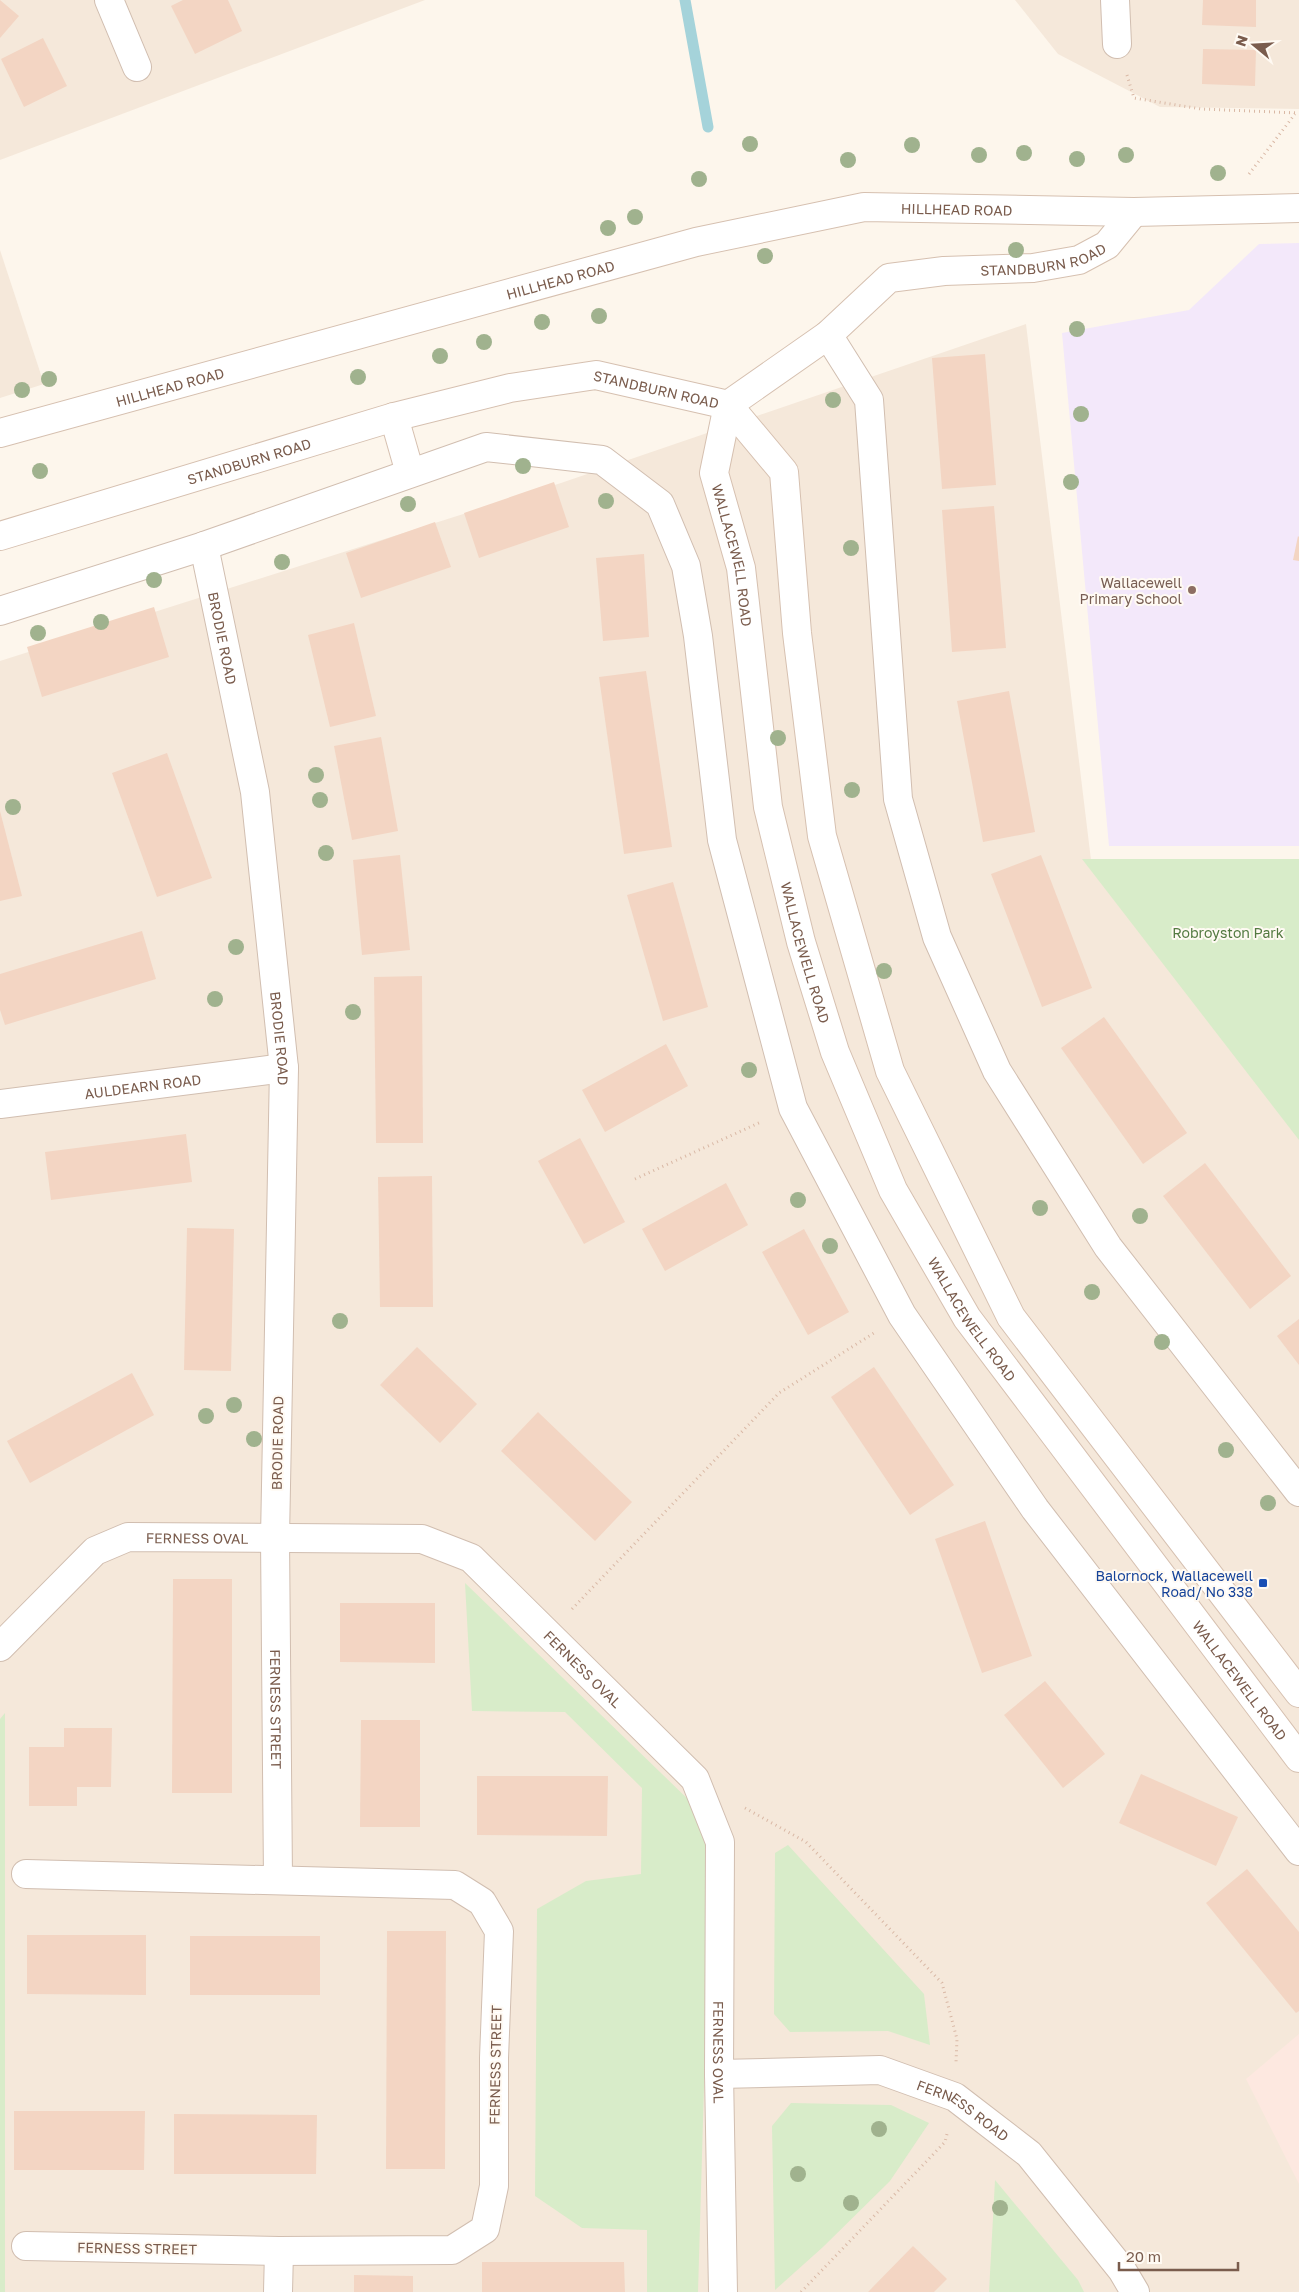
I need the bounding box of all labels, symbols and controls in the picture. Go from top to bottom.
north arrow [1229,20,1279,70]
text: N [1231,33,1251,49]
street label: HILLHEAD ROAD [901,199,1013,218]
street label: STANDBURN ROAD [980,239,1109,278]
street label: HILLHEAD ROAD [504,256,616,302]
street label: HILLHEAD ROAD [114,363,226,409]
street label: STANDBURN ROAD [592,366,721,411]
street label: STANDBURN ROAD [185,434,313,488]
street label: WALLACEWELL ROAD [709,482,756,627]
place label: Wallacewell Primary School [1080,574,1182,607]
marker: Wallacewell Primary School [1186,584,1198,596]
street label: BRODIE ROAD [205,590,241,686]
street label: WALLACEWELL ROAD [778,880,834,1025]
park label: Robroyston Park [1172,924,1284,941]
street label: BRODIE ROAD [268,991,293,1086]
street label: AULDEARN ROAD [84,1070,202,1102]
street label: WALLACEWELL ROAD [925,1254,1020,1384]
street label: BRODIE ROAD [268,1396,286,1490]
street label: FERNESS OVAL [146,1529,248,1546]
place label: Balornock, Wallacewell Road/ No 338 [1096,1567,1253,1600]
marker: Balornock, Wallacewell Road/ No 338 [1257,1577,1269,1589]
street label: WALLACEWELL ROAD [1190,1617,1291,1743]
street label: FERNESS OVAL [541,1627,626,1711]
street label: FERNESS STREET [267,1649,286,1770]
street label: FERNESS OVAL [710,2001,728,2104]
street label: FERNESS STREET [485,2005,505,2125]
street label: FERNESS ROAD [915,2076,1013,2144]
street label: FERNESS STREET [77,2238,197,2258]
scale bar [1119,2240,1238,2272]
text: 20 m [1126,2247,1161,2265]

